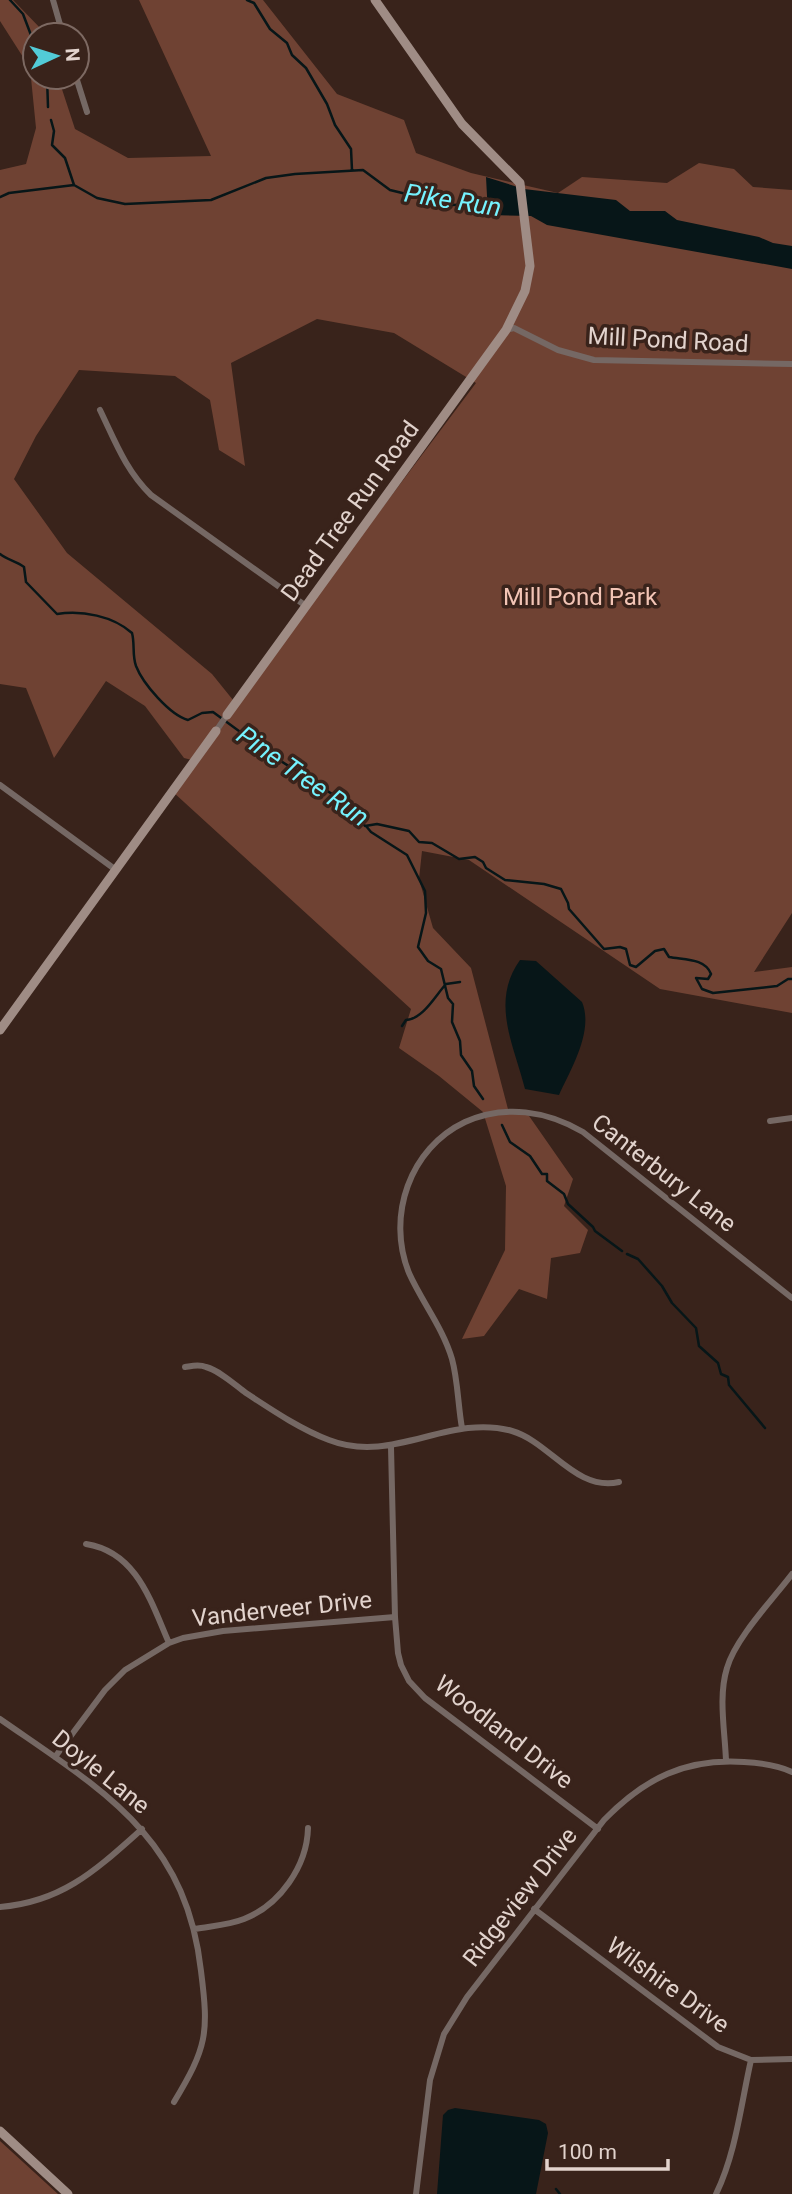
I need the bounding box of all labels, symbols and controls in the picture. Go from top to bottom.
north arrow [21,21,91,91]
text: N [61,47,84,62]
water label: Pike Run [402,178,504,222]
street label: Mill Pond Road [587,322,749,358]
street label: Dead Tree Run Road [275,416,425,606]
park label: Mill Pond Park [503,583,658,611]
water label: Pine Tree Run [231,720,375,832]
street label: Canterbury Lane [586,1108,742,1238]
street label: Vanderveer Drive [191,1586,373,1632]
street label: Woodland Drive [429,1669,579,1795]
street label: Doyle Lane [47,1724,155,1820]
street label: Ridgeview Drive [457,1822,583,1972]
street label: Wilshire Drive [601,1931,735,2039]
scale bar [547,2128,668,2172]
text: 100 m [558,2140,617,2164]

